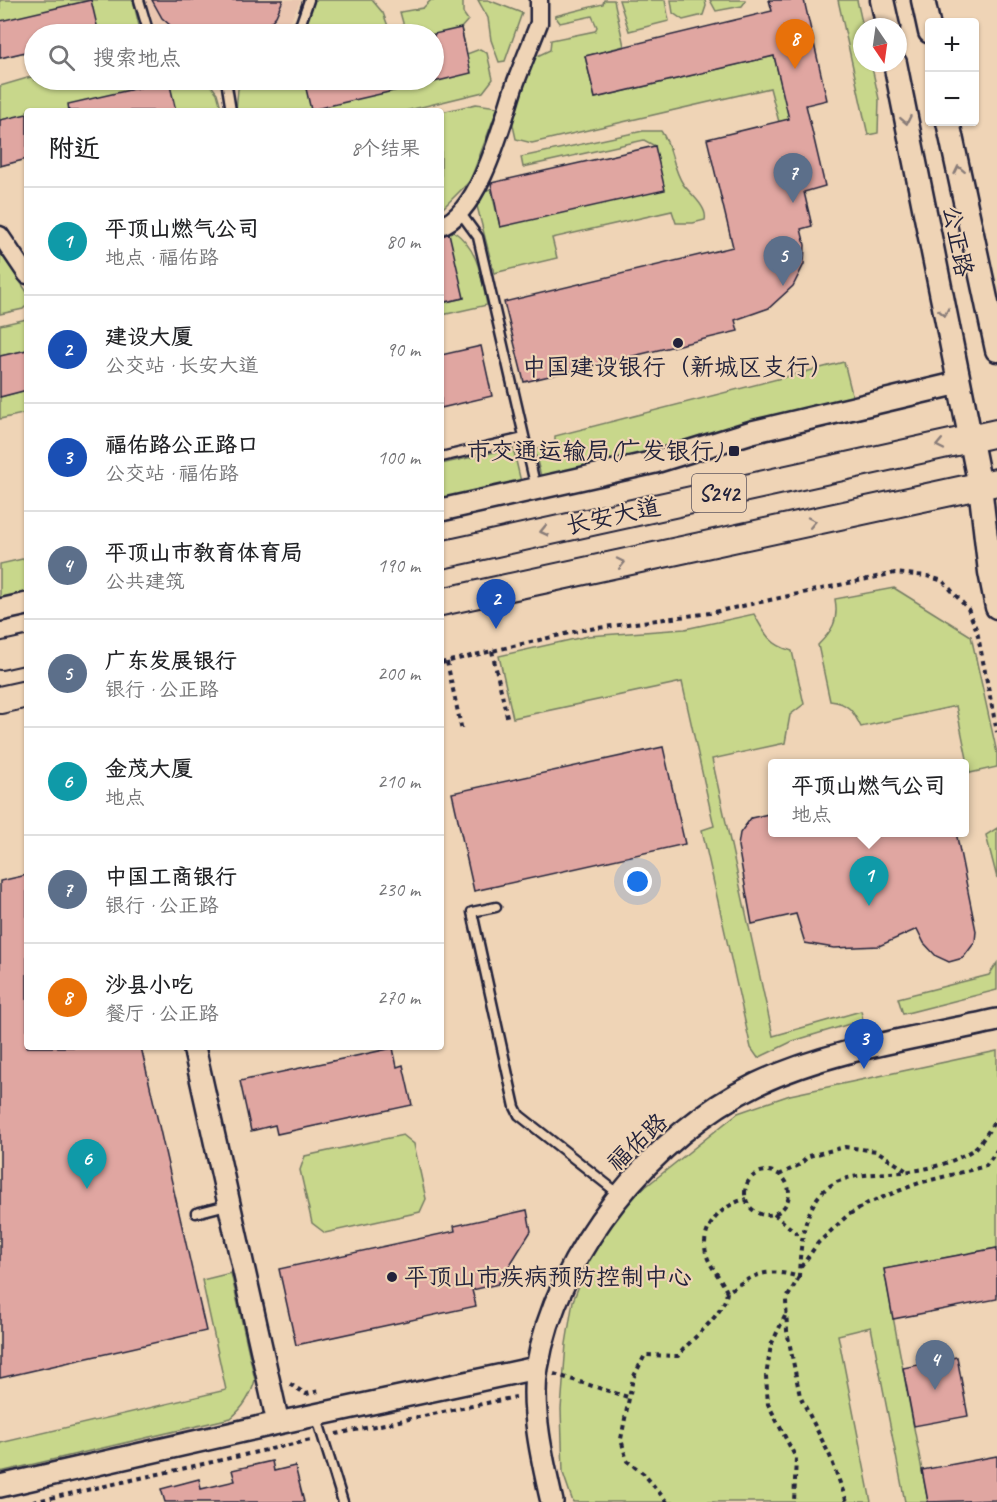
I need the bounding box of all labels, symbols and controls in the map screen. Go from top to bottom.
north arrow [853,18,907,72]
map controls [925,18,979,126]
button: + [925,18,979,72]
pin: 8 [776,20,814,69]
search box [24,24,444,90]
icon: search [45,41,78,74]
text: 搜索地点 [93,44,181,72]
button: − [925,72,979,126]
one-way arrow [899,115,912,125]
text: 附近 [48,132,100,165]
text: 8个结果 [351,136,420,161]
pin: 7 [774,154,812,203]
one-way arrow [953,165,966,175]
street label: 公正路 [936,203,980,279]
text: 平顶山燃气公司 [105,215,259,243]
text: 1 [63,229,72,254]
text: 80 m [386,229,420,254]
pin: 5 [764,236,802,286]
text: 地点 · 福佑路 [105,245,218,270]
one-way arrow [937,306,950,316]
text: 建设大厦 [105,323,193,351]
marker: 中国建设银行（新城区支行） [671,336,685,350]
text: 2 [63,337,72,362]
text: 90 m [386,337,420,362]
place label: 中国建设银行（新城区支行） [522,352,834,382]
text: 公交站 · 长安大道 [105,353,258,378]
text: 福佑路公正路口 [105,431,259,459]
place label: 市交通运输局(广发银行) [466,436,723,466]
one-way arrow [935,438,945,451]
marker: 市交通运输局(广发银行) [727,444,741,458]
text: 3 [63,445,72,470]
text: 100 m [377,445,420,470]
text: 公交站 · 福佑路 [105,461,238,486]
road number: S242 [692,474,746,512]
street label: 长安大道 [563,491,663,541]
one-way arrow [807,516,817,529]
one-way arrow [539,524,549,537]
text: 平顶山市教育体育局 [105,539,303,567]
text: 4 [63,553,72,578]
text: 190 m [377,553,420,578]
one-way arrow [616,557,626,570]
text: 公共建筑 [105,569,185,594]
pin: 2 [476,580,516,629]
text: 广东发展银行 [105,647,237,675]
text: 5 [63,661,72,686]
text: 200 m [377,661,420,686]
text: 银行 · 公正路 [105,677,218,702]
text: 金茂大厦 [105,755,193,783]
popup [768,759,969,837]
text: 6 [63,769,72,794]
text: 210 m [377,769,420,794]
text: 平顶山燃气公司 [791,772,946,800]
text: 地点 [105,785,145,810]
text: 地点 [791,802,831,827]
pin: 1 [850,856,888,906]
text: 中国工商银行 [105,863,237,891]
your location [623,867,652,896]
text: 7 [63,877,72,902]
text: 230 m [377,877,420,902]
text: 银行 · 公正路 [105,893,218,918]
text: 沙县小吃 [105,971,193,999]
text: 8 [63,985,72,1010]
text: 270 m [377,985,420,1010]
text: 餐厅 · 公正路 [105,1001,218,1026]
pin: 3 [844,1020,884,1069]
street label: 福佑路 [600,1106,674,1178]
pin: 6 [68,1140,106,1189]
place label: 平顶山市疾病预防控制中心 [404,1262,692,1292]
marker: 平顶山市疾病预防控制中心 [385,1270,399,1284]
pin: 4 [916,1340,954,1390]

